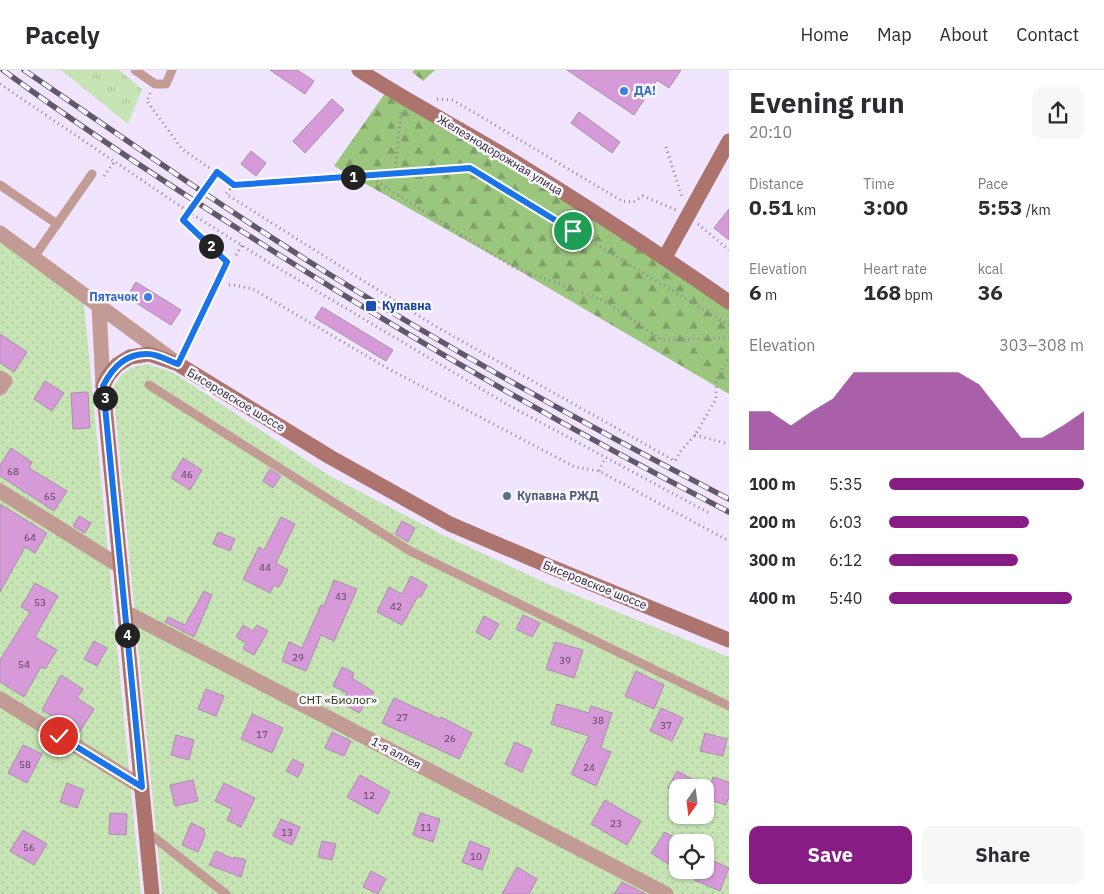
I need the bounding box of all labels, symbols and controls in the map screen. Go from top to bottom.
text: Pacely [25,19,100,51]
text: Home [801,23,849,46]
text: Map [877,23,912,46]
text: About [940,23,988,46]
text: Contact [1016,23,1079,46]
place label: ДА! [634,83,656,98]
text: Evening run [749,84,905,121]
marker: ДА! [618,85,630,97]
button: share [1032,87,1084,139]
street label: Железнодорожная улица [435,111,566,198]
text: 20:10 [749,122,792,142]
pin: 1 [340,164,366,190]
text: 1 [349,168,358,186]
text: Distance [749,175,804,193]
text: Time [863,175,895,193]
text: Pace [978,175,1008,193]
text: 0.51 [749,193,793,221]
text: 3:00 [863,193,908,221]
text: 5:53 [978,193,1022,221]
text: km [793,201,816,219]
text: /km [1022,201,1051,219]
pin [552,210,594,252]
icon: arrive [559,217,587,245]
pin: 2 [198,234,224,258]
text: 2 [207,237,216,255]
text: Elevation [749,260,807,278]
text: Heart rate [863,260,927,278]
text: kcal [978,260,1003,278]
text: 6 [749,278,762,306]
text: 168 [863,278,901,306]
text: 36 [978,278,1003,306]
text: m [762,286,777,304]
text: bpm [901,286,933,304]
place label: Пятачок [89,289,138,304]
marker: Пятачок [142,291,154,303]
place label: Купавна [382,298,432,313]
marker: Купавна [364,299,378,313]
text: Elevation [749,335,815,355]
text: 303–308 m [999,335,1084,355]
street label: Бисеровское шоссе [185,365,288,435]
pin: 3 [92,386,118,410]
text: 3 [101,389,110,407]
house number: 68 [7,465,19,478]
house number: 46 [181,468,193,481]
text: 100 m [749,474,796,494]
text: 5:35 [829,474,862,494]
place label: Купавна РЖД [517,488,599,503]
house number: 65 [44,490,56,503]
marker: Купавна РЖД [501,490,513,502]
text: 200 m [749,512,796,532]
text: 6:03 [829,512,862,532]
house number: 64 [24,531,36,544]
text: 300 m [749,550,796,570]
text: 6:12 [829,550,862,570]
street label: Бисеровское шоссе [541,557,650,612]
house number: 44 [259,561,271,574]
text: 400 m [749,588,796,608]
text: 5:40 [829,588,862,608]
house number: 43 [335,590,347,603]
house number: 53 [34,596,46,609]
house number: 42 [390,600,402,613]
pin: 4 [114,622,140,648]
text: 4 [123,626,132,644]
house number: 29 [292,651,304,664]
house number: 39 [559,654,571,667]
house number: 54 [18,658,30,671]
park label: СНТ «Биолог» [299,692,377,707]
house number: 27 [396,711,408,724]
house number: 38 [592,714,604,727]
pin [38,715,80,757]
house number: 37 [660,719,672,732]
icon: check [45,722,73,750]
house number: 17 [256,728,268,741]
house number: 26 [444,732,456,745]
street label: 1-я аллея [369,733,424,772]
house number: 58 [19,758,31,771]
house number: 24 [583,761,595,774]
north arrow [669,779,714,824]
map controls [669,779,714,879]
house number: 12 [363,789,375,802]
house number: 23 [610,817,622,830]
house number: 11 [420,821,432,834]
house number: 13 [281,826,293,839]
button: Save [749,826,912,884]
button: Share [922,826,1084,884]
button: locate [669,834,714,879]
house number: 56 [23,841,35,854]
house number: 10 [470,850,482,863]

